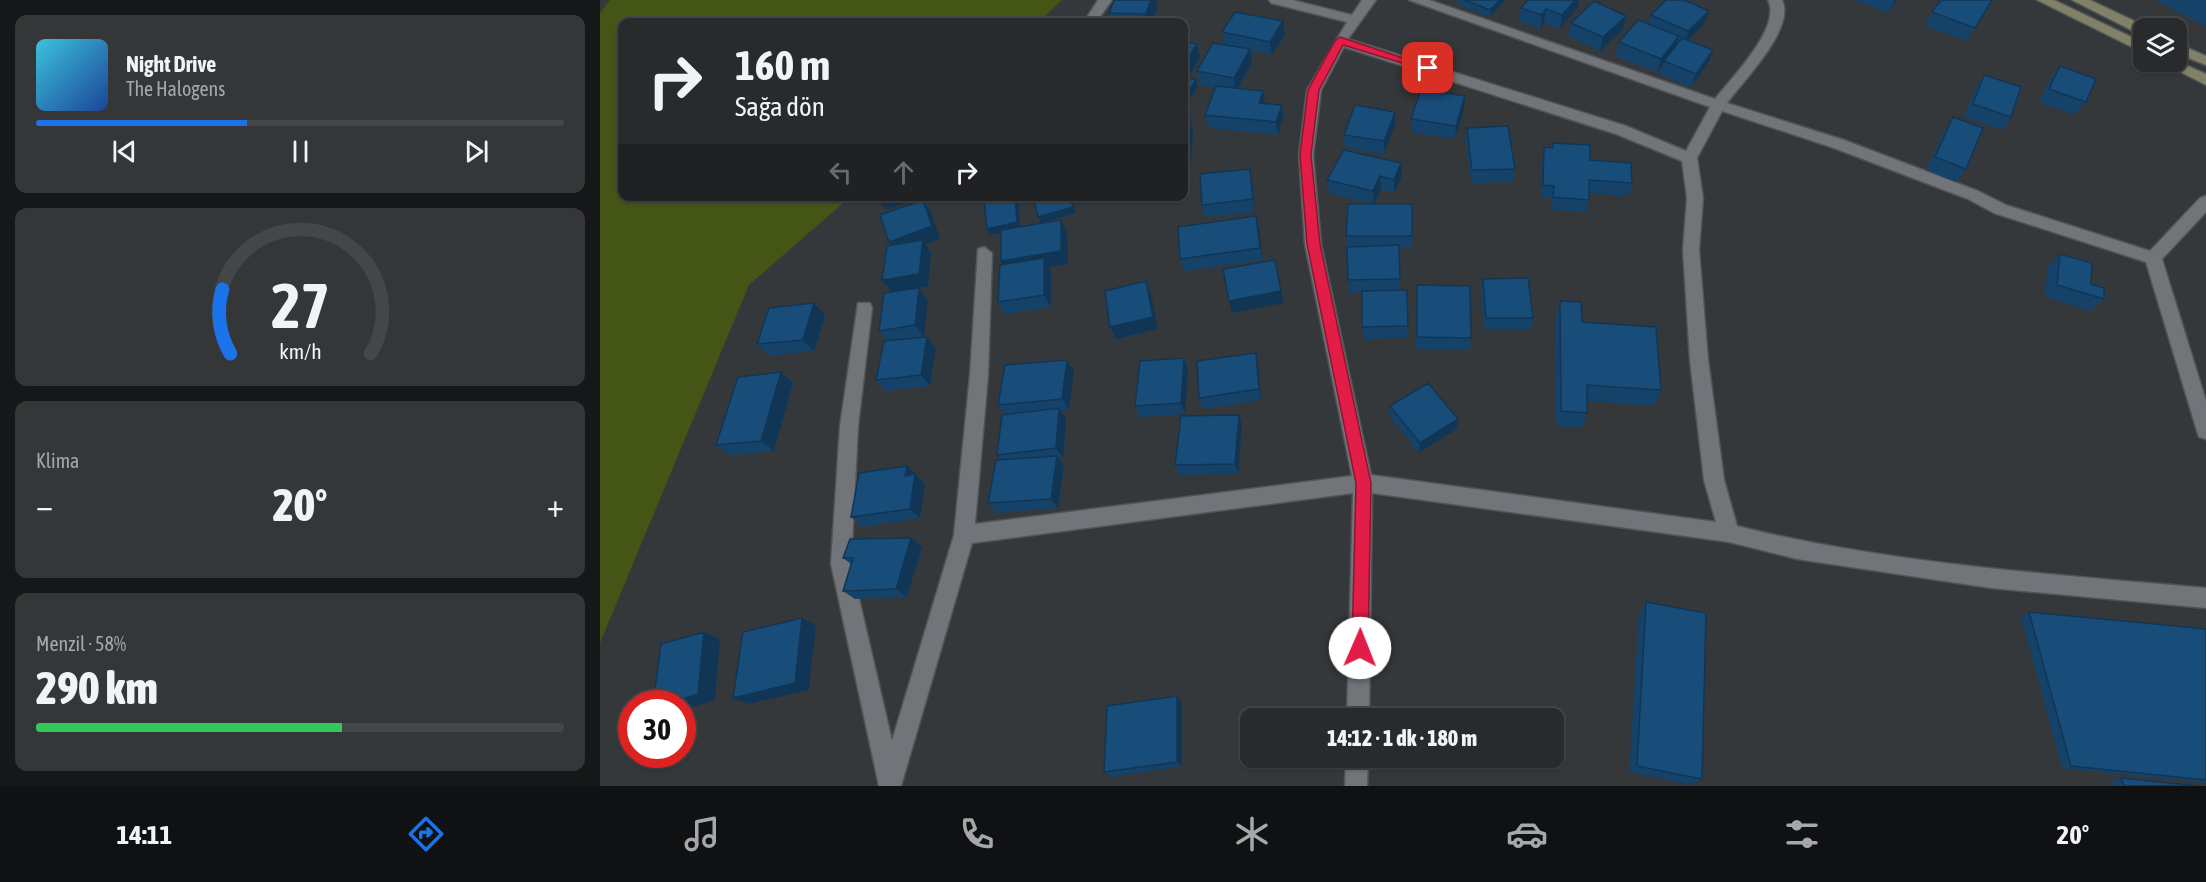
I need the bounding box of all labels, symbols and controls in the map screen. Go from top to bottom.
map controls [2133,18,2187,72]
button: layers [2133,18,2187,72]
text: 160 m [735,41,830,89]
icon: right [636,42,714,120]
pin [1402,42,1453,93]
text: Night Drive [126,51,216,77]
icon: arrive [1411,51,1444,84]
text: The Halogens [126,77,225,100]
text: Sağa dön [735,91,825,122]
icon: previous [108,135,141,168]
icon: pause [284,135,317,168]
icon: next [460,135,493,168]
icon: left [824,156,857,189]
icon: ahead [887,156,920,189]
icon: right [950,156,983,189]
text: 27 [271,270,329,341]
text: km/h [279,339,321,364]
text: Klima [36,449,79,472]
text: 20° [273,479,327,531]
text: − [36,486,53,524]
text: + [547,486,564,524]
position arrow [1328,616,1392,680]
text: Menzil · 58% [36,632,126,655]
text: 290 km [36,662,158,714]
speed limit sign: 30 [618,690,696,768]
text: 14:12 · 1 dk · 180 m [1327,725,1477,751]
icon: directions [405,813,447,855]
icon: music [681,813,723,855]
icon: phone [956,813,998,855]
icon: climate [1231,813,1273,855]
icon: car [1506,813,1548,855]
icon: filters [1781,813,1823,855]
text: 14:11 [117,819,172,850]
text: 20° [2056,819,2089,850]

